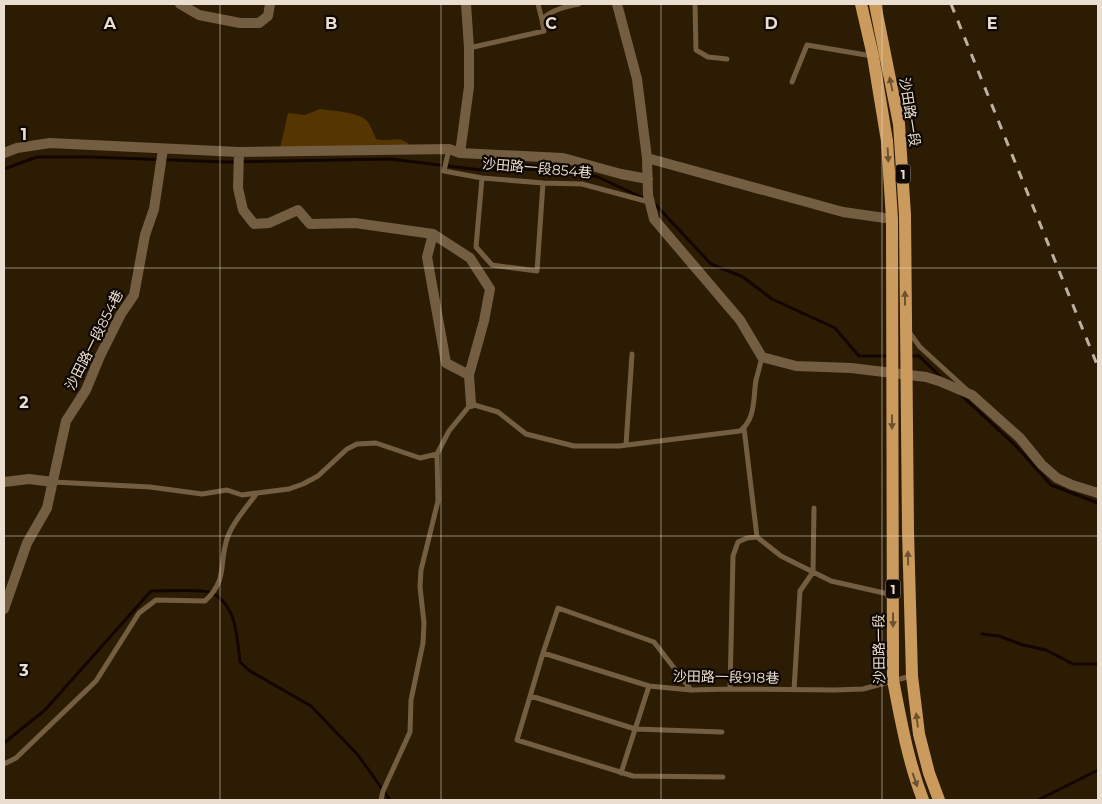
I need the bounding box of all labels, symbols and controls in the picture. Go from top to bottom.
text: A [103,14,117,33]
text: B [325,14,337,33]
text: C [545,14,557,33]
text: D [764,14,778,33]
text: E [987,14,997,33]
street label: 沙田路一段 [896,76,924,148]
one-way arrow [887,77,895,92]
text: 1 [21,125,27,144]
one-way arrow [884,147,892,163]
street label: 沙田路一段854巷 [481,154,593,182]
road number: 1 [896,164,910,183]
street label: 沙田路一段854巷 [61,287,127,393]
one-way arrow [901,290,909,306]
text: 2 [19,393,29,412]
one-way arrow [888,414,896,430]
one-way arrow [904,549,912,565]
road number: 1 [886,580,900,598]
one-way arrow [889,612,897,628]
street label: 沙田路一段 [869,614,889,684]
text: 3 [18,661,29,680]
street label: 沙田路一段918巷 [673,667,779,687]
one-way arrow [913,711,921,727]
one-way arrow [912,772,920,787]

